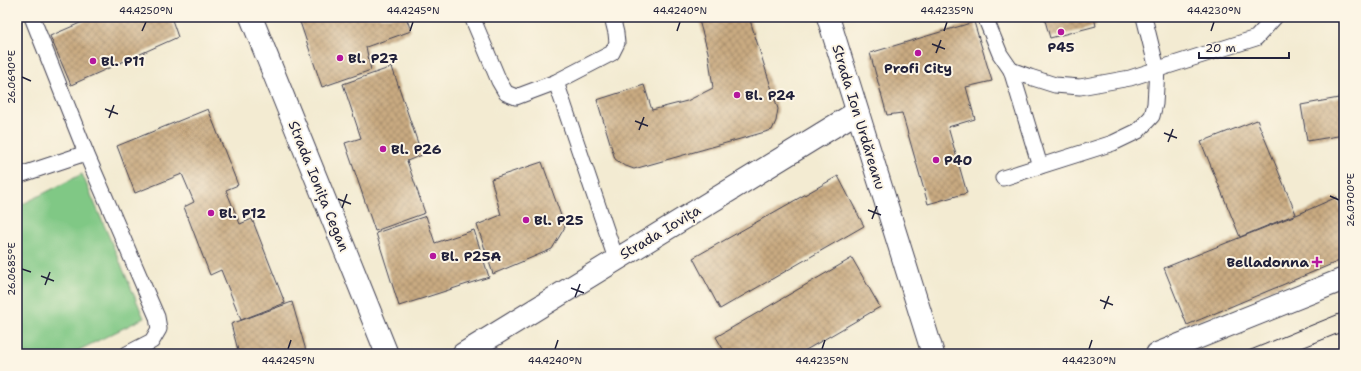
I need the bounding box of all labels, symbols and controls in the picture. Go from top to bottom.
text: 44.4250°N [119,4,173,17]
text: 44.4245°N [386,4,440,17]
text: 44.4240°N [653,4,707,17]
text: 44.4235°N [920,4,974,17]
text: 44.4230°N [1187,4,1241,17]
marker: P45 [1056,27,1066,37]
scale bar [1199,34,1289,60]
place label: P45 [1048,38,1075,56]
text: 20 m [1205,40,1236,56]
street label: Strada Ion Urdăreanu [828,42,890,192]
marker: Profi City [913,48,923,58]
place label: Bl. P27 [348,49,398,67]
text: 26.0690°E [5,50,18,104]
place label: Bl. P11 [101,52,145,70]
marker: Bl. P27 [335,53,345,63]
marker: Bl. P11 [88,56,98,66]
place label: Profi City [884,59,952,77]
place label: Bl. P24 [745,86,795,104]
marker: Bl. P24 [732,90,742,100]
street label: Strada Ionița Cegan [284,118,354,255]
place label: Bl. P26 [391,140,442,158]
marker: Bl. P26 [378,144,388,154]
place label: P40 [944,151,973,169]
marker: P40 [931,155,941,165]
text: 26.0700°E [1344,173,1357,227]
street label: Strada Iovița [616,201,705,264]
place label: Bl. P12 [219,204,266,222]
marker: Bl. P12 [206,208,216,218]
place label: Bl. P25 [534,211,584,229]
marker: Bl. P25 [521,215,531,225]
text: 26.0685°E [5,242,18,296]
place label: Bl. P25A [441,247,502,265]
marker: Bl. P25A [428,251,438,261]
place label: Belladonna [1227,253,1309,271]
marker: Belladonna [1312,257,1322,267]
text: 44.4245°N [261,354,315,367]
text: 44.4240°N [528,354,582,367]
text: 44.4235°N [795,354,849,367]
text: 44.4230°N [1062,354,1116,367]

